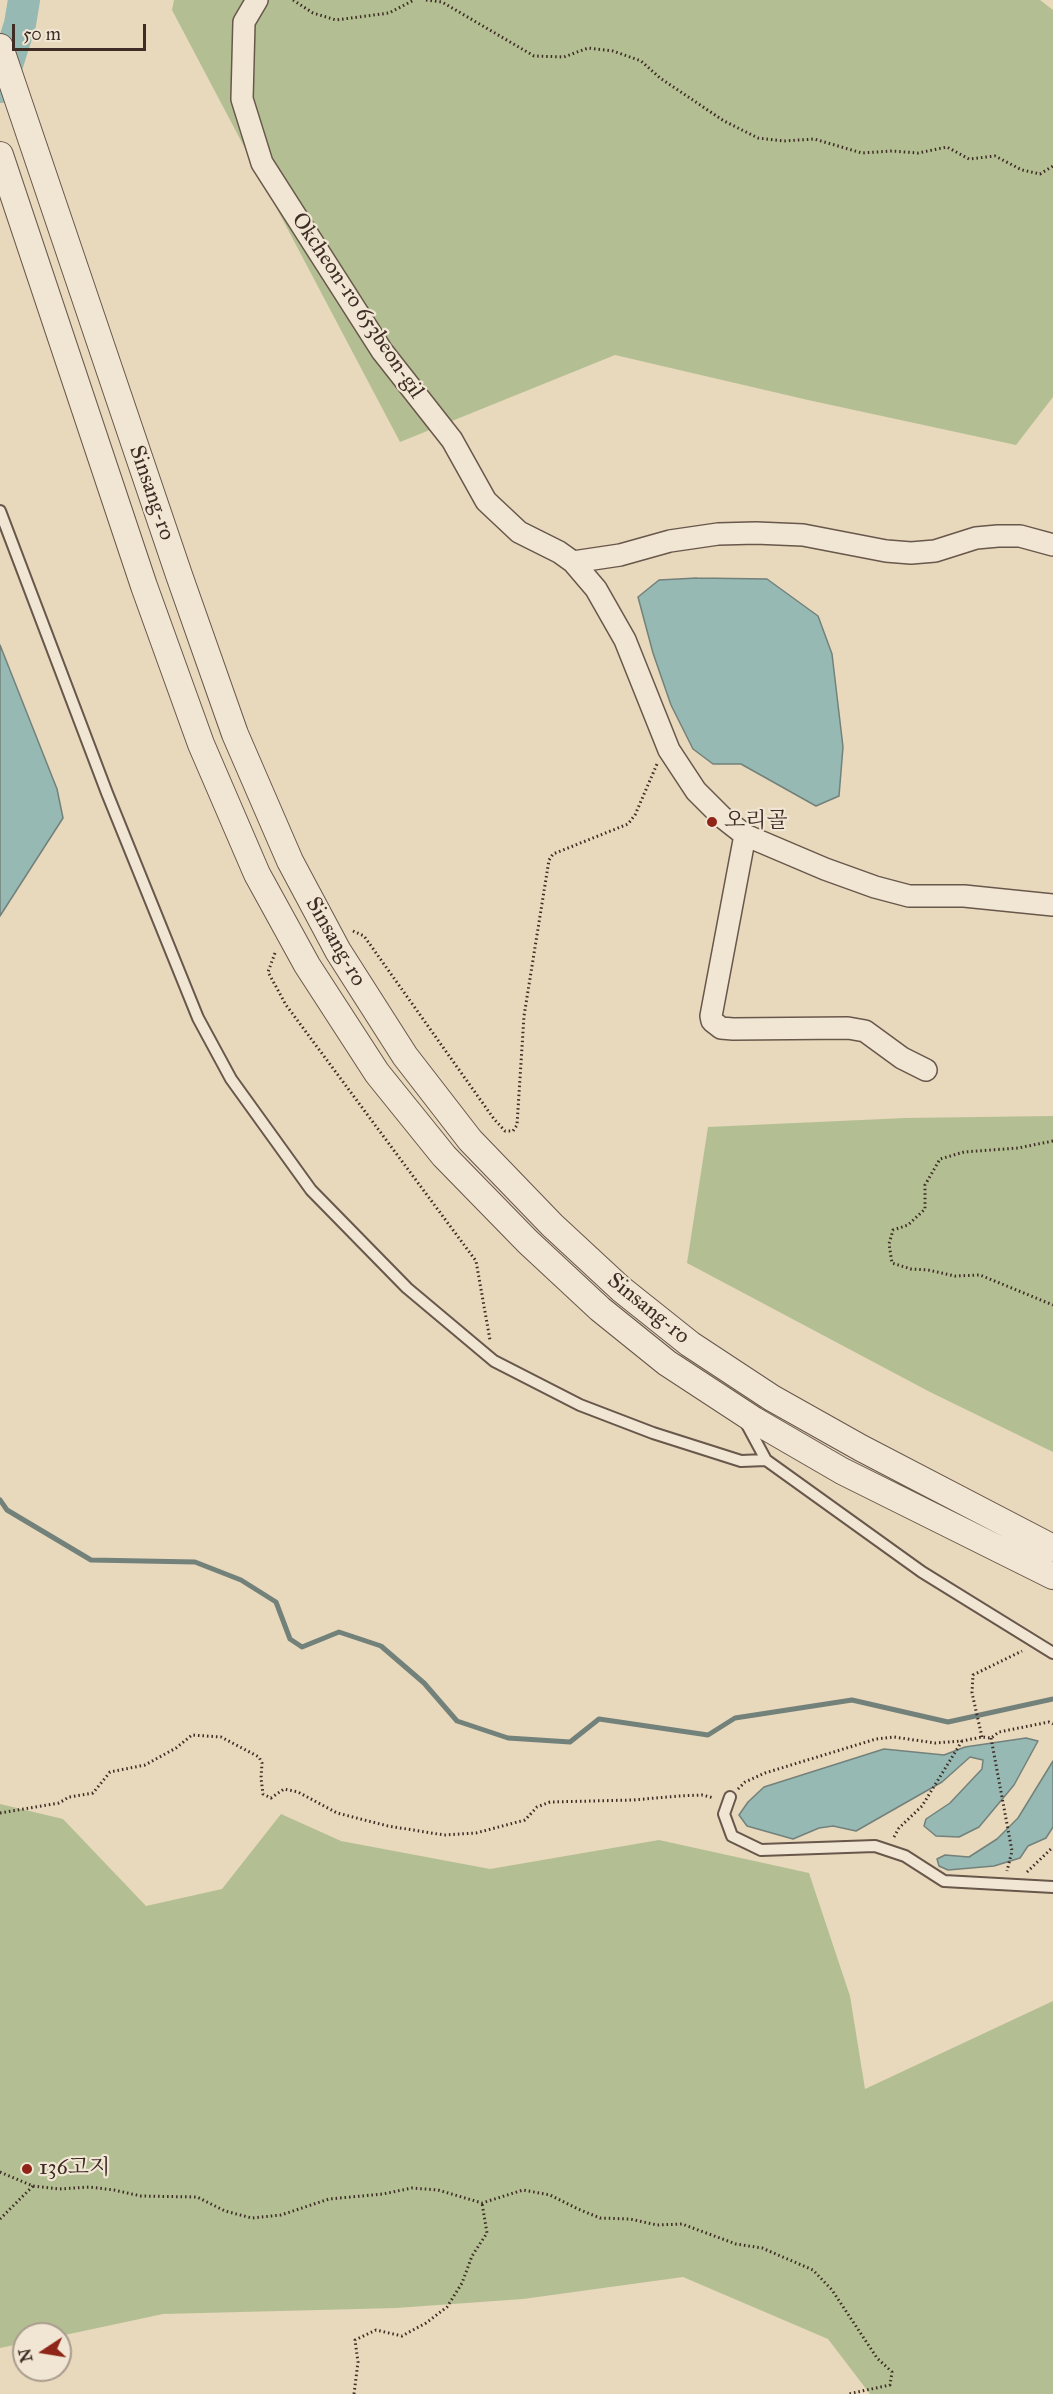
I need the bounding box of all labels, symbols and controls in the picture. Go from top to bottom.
scale bar [15,12,148,50]
text: 50 m [23,23,61,45]
street label: Okcheon-ro 653beon-gil [285,208,429,404]
street label: Sinsang-ro [122,442,180,544]
place label: 오리골 [724,809,788,835]
marker: 오리골 [705,815,719,829]
street label: Sinsang-ro [299,893,371,991]
street label: Sinsang-ro [601,1268,695,1350]
place label: 136고지 [39,2156,110,2182]
marker: 136고지 [20,2162,34,2176]
north arrow [12,2322,72,2382]
text: N [15,2347,37,2364]

